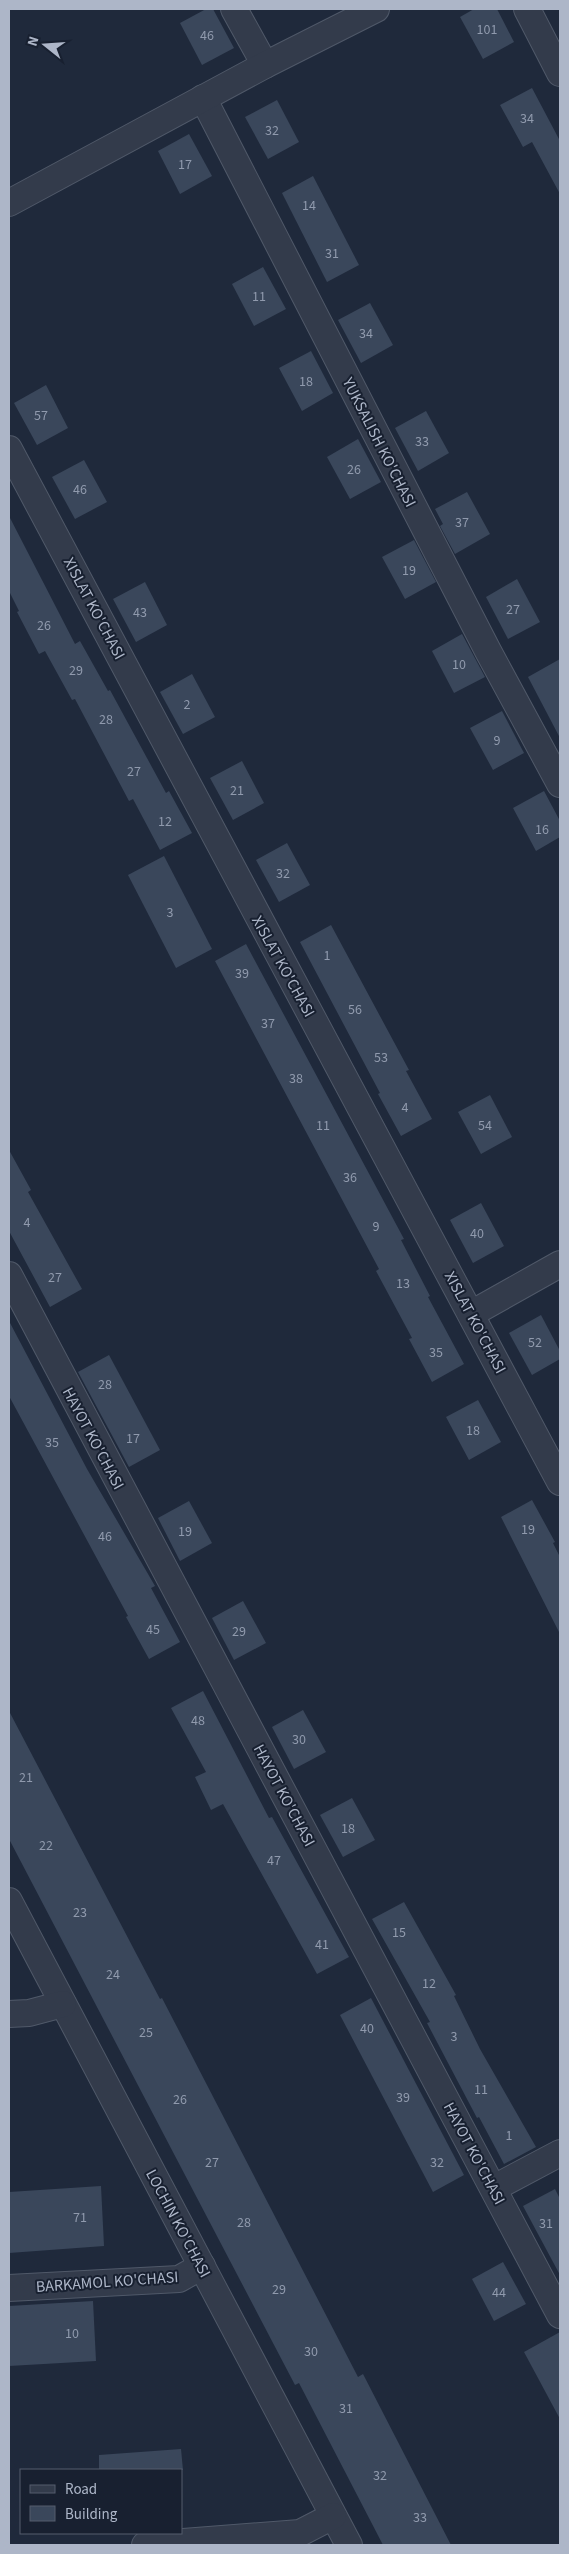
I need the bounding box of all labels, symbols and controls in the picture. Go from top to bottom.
north arrow [20,20,70,70]
house number: 101 [477,20,497,40]
house number: 46 [200,26,214,46]
text: N [23,34,44,49]
house number: 34 [520,109,534,129]
house number: 32 [265,121,279,141]
house number: 17 [178,155,192,175]
house number: 14 [302,196,316,216]
house number: 31 [325,244,339,264]
house number: 11 [252,287,266,307]
house number: 34 [359,324,373,344]
house number: 18 [299,372,313,392]
street label: YUKSALISH KO'CHASI [336,373,421,511]
house number: 57 [34,406,48,426]
house number: 33 [415,432,429,452]
house number: 26 [347,460,361,480]
house number: 46 [73,480,87,500]
house number: 37 [455,513,469,533]
street label: XISLAT KO'CHASI [58,553,130,663]
house number: 19 [402,561,416,581]
house number: 27 [506,600,520,620]
house number: 43 [133,603,147,623]
house number: 26 [37,616,51,636]
house number: 10 [452,655,466,675]
house number: 29 [69,661,83,681]
house number: 2 [184,695,191,715]
house number: 28 [99,710,113,730]
house number: 9 [494,731,501,751]
house number: 27 [127,762,141,782]
house number: 21 [230,781,244,801]
house number: 12 [158,812,172,832]
house number: 16 [535,820,549,840]
house number: 32 [276,864,290,884]
house number: 3 [167,903,174,923]
street label: XISLAT KO'CHASI [246,912,320,1021]
house number: 1 [324,946,331,966]
house number: 39 [235,964,249,984]
house number: 56 [348,1000,362,1020]
house number: 37 [261,1014,275,1034]
house number: 53 [374,1048,388,1068]
house number: 38 [289,1069,303,1089]
house number: 4 [402,1098,409,1118]
house number: 11 [316,1116,330,1136]
house number: 54 [478,1116,492,1136]
house number: 36 [343,1168,357,1188]
house number: 4 [24,1213,31,1233]
house number: 9 [373,1217,380,1237]
house number: 40 [470,1224,484,1244]
street label: XISLAT KO'CHASI [439,1267,511,1377]
house number: 27 [48,1268,62,1288]
house number: 13 [396,1274,410,1294]
house number: 52 [528,1333,542,1353]
house number: 35 [429,1343,443,1363]
house number: 28 [98,1375,112,1395]
street label: HAYOT KO'CHASI [57,1383,129,1493]
house number: 18 [466,1421,480,1441]
house number: 17 [126,1429,140,1449]
house number: 35 [45,1433,59,1453]
house number: 19 [521,1520,535,1540]
house number: 19 [178,1522,192,1542]
house number: 46 [98,1527,112,1547]
house number: 45 [146,1620,160,1640]
house number: 29 [232,1622,246,1642]
house number: 48 [191,1711,205,1731]
house number: 30 [292,1730,306,1750]
street label: HAYOT KO'CHASI [248,1740,320,1850]
house number: 21 [19,1768,33,1788]
house number: 18 [341,1819,355,1839]
house number: 22 [39,1836,53,1856]
house number: 47 [267,1851,281,1871]
house number: 23 [73,1903,87,1923]
house number: 15 [392,1923,406,1943]
house number: 41 [315,1935,329,1955]
house number: 24 [106,1965,120,1985]
house number: 12 [422,1974,436,1994]
house number: 40 [360,2019,374,2039]
house number: 25 [139,2023,153,2043]
house number: 3 [451,2027,458,2047]
house number: 11 [474,2080,488,2100]
house number: 39 [396,2088,410,2108]
house number: 26 [173,2090,187,2110]
street label: HAYOT KO'CHASI [438,2098,510,2208]
house number: 1 [506,2126,513,2146]
house number: 27 [205,2153,219,2173]
house number: 32 [430,2153,444,2173]
street label: LOCHIN KO'CHASI [140,2165,216,2282]
house number: 71 [73,2208,87,2228]
house number: 28 [237,2213,251,2233]
house number: 31 [539,2214,553,2234]
street label: BARKAMOL KO'CHASI [35,2266,179,2298]
house number: 29 [272,2280,286,2300]
house number: 44 [492,2283,506,2303]
house number: 10 [65,2324,79,2344]
house number: 30 [304,2342,318,2362]
house number: 31 [339,2399,353,2419]
house number: 32 [373,2466,387,2486]
legend [20,2469,182,2534]
text: Road [65,2479,97,2500]
text: Building [65,2504,118,2525]
house number: 33 [413,2508,427,2528]

